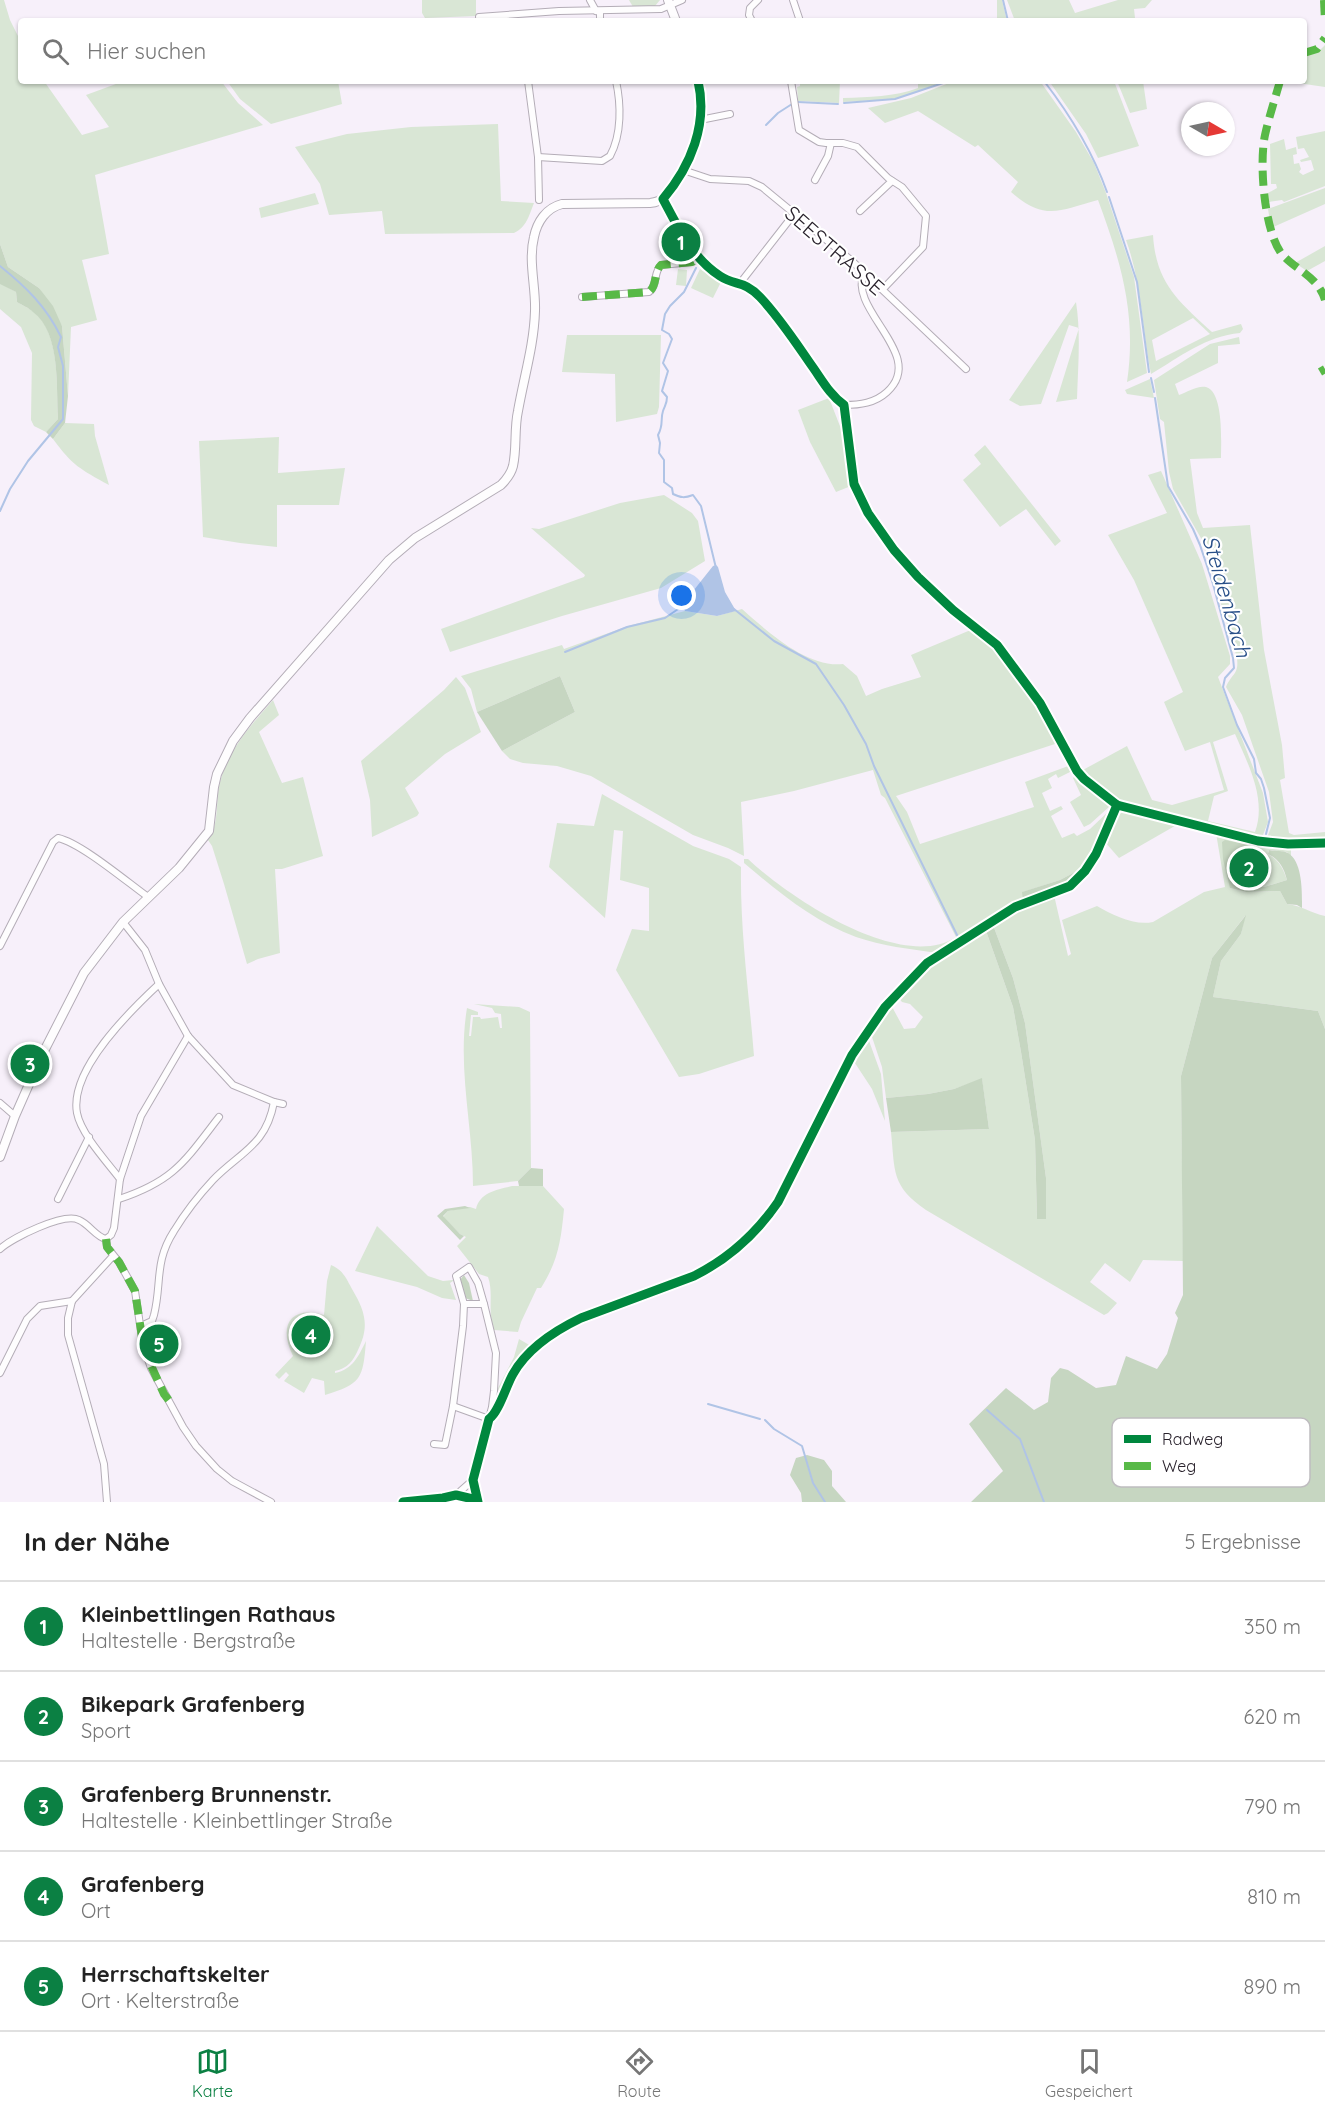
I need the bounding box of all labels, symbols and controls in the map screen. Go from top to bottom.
search box [18,18,1307,84]
icon: search [39,35,72,68]
text: Hier suchen [87,37,206,65]
north arrow [1181,102,1235,156]
street label: SEESTRASSE [780,200,890,300]
pin: 1 [662,220,700,264]
water label: Steidenbach [1196,532,1258,661]
your location [667,581,696,610]
pin: 2 [1230,846,1268,890]
pin: 3 [10,1042,50,1086]
pin: 4 [292,1312,330,1358]
pin: 5 [140,1322,178,1366]
legend [1112,1418,1310,1487]
text: Radweg [1162,1429,1223,1449]
text: Weg [1162,1456,1196,1476]
text: In der Nähe [24,1525,170,1558]
text: 5 Ergebnisse [1184,1529,1301,1554]
text: Kleinbettlingen Rathaus [81,1600,335,1628]
text: 1 [40,1614,47,1639]
text: 350 m [1244,1614,1301,1639]
text: Haltestelle · Bergstraße [81,1628,296,1653]
text: Bikepark Grafenberg [81,1690,305,1718]
text: 2 [38,1704,49,1729]
text: 620 m [1244,1704,1301,1729]
text: Sport [81,1718,131,1743]
text: Grafenberg Brunnenstr. [81,1780,332,1808]
text: 3 [38,1794,49,1819]
text: 790 m [1244,1794,1301,1819]
text: Haltestelle · Kleinbettlinger Straße [81,1808,393,1833]
text: Grafenberg [81,1870,205,1898]
text: 4 [38,1884,49,1909]
text: 810 m [1247,1884,1301,1909]
text: Ort [81,1898,111,1923]
text: Herrschaftskelter [81,1960,270,1988]
text: 5 [38,1974,49,1999]
text: 890 m [1243,1974,1301,1999]
text: Ort · Kelterstraße [81,1988,239,2013]
tab: Karte [192,2045,233,2101]
tab: Route [617,2045,661,2101]
tab: Gespeichert [1045,2045,1133,2101]

